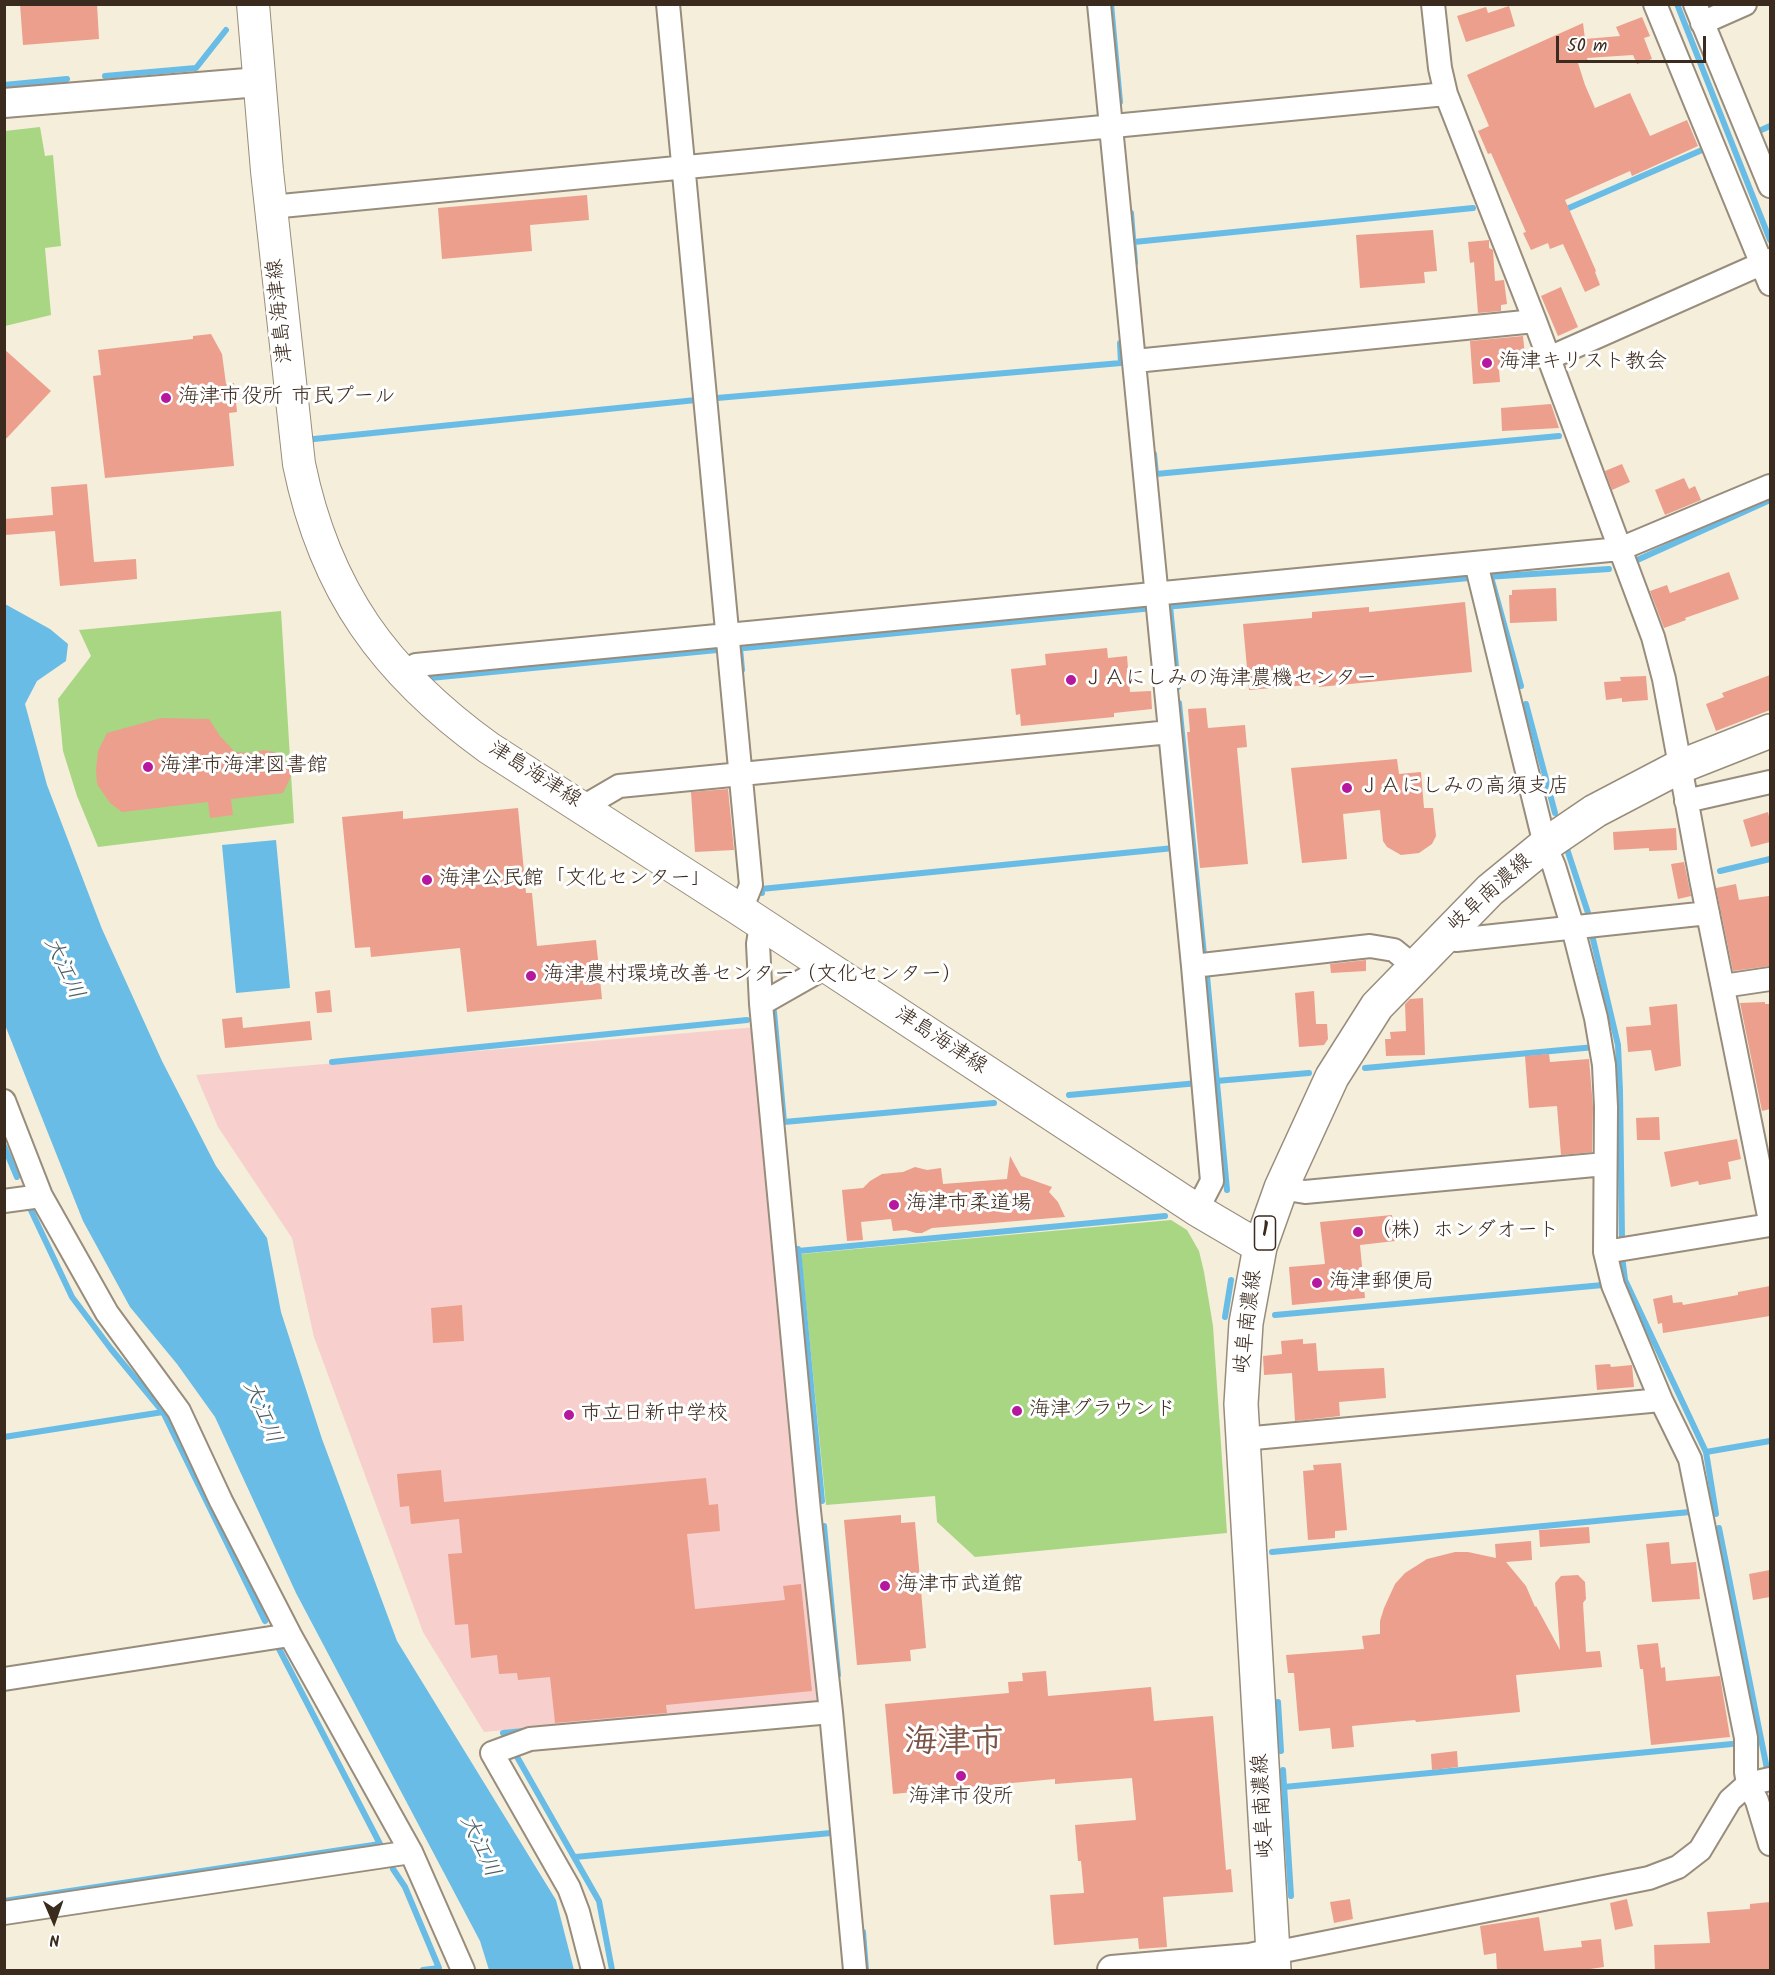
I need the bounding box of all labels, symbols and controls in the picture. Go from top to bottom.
scale bar [1559,24,1709,62]
text: 50 m [1567,32,1607,61]
street label: 津島海津線 [264,257,300,365]
place label: 海津キリスト教会 [1499,350,1667,376]
marker: 海津キリスト教会 [1480,356,1494,370]
place label: 海津市役所 市民プール [178,385,395,411]
marker: 海津市役所 市民プール [159,391,173,405]
place label: ＪＡにしみの海津農機センター [1083,667,1377,693]
marker: ＪＡにしみの海津農機センター [1064,673,1078,687]
street label: 津島海津線 [483,737,585,815]
place label: 海津市海津図書館 [160,754,328,780]
marker: 海津市海津図書館 [141,760,155,774]
place label: ＪＡにしみの高須支店 [1359,775,1569,801]
marker: ＪＡにしみの高須支店 [1340,781,1354,795]
street label: 岐阜南濃線 [1444,850,1538,938]
place label: 海津公民館「文化センター」 [439,867,712,893]
marker: 海津公民館「文化センター」 [420,873,434,887]
water label: 大江川 [36,934,88,1004]
place label: 海津農村環境改善センター（文化センター） [543,963,963,989]
marker: 海津農村環境改善センター（文化センター） [524,969,538,983]
street label: 津島海津線 [889,1003,991,1081]
place label: 海津市柔道場 [906,1192,1032,1218]
marker: 海津市柔道場 [887,1198,901,1212]
road number: 1 [1254,1216,1276,1250]
place label: （株）ホンダオート [1370,1219,1559,1245]
marker: （株）ホンダオート [1351,1225,1365,1239]
street label: 岐阜南濃線 [1231,1268,1269,1376]
place label: 海津郵便局 [1329,1270,1434,1296]
marker: 海津郵便局 [1310,1276,1324,1290]
water label: 大江川 [235,1377,285,1449]
place label: 海津グラウンド [1029,1398,1176,1424]
place label: 市立日新中学校 [581,1402,728,1428]
marker: 海津グラウンド [1010,1404,1024,1418]
marker: 市立日新中学校 [562,1408,576,1422]
place label: 海津市武道館 [897,1573,1023,1599]
marker: 海津市武道館 [878,1579,892,1593]
district label: 海津市 [905,1725,1003,1765]
street label: 岐阜南濃線 [1250,1753,1280,1859]
marker: 海津市役所 [954,1769,968,1783]
place label: 海津市役所 [909,1785,1013,1811]
water label: 大江川 [452,1812,504,1882]
north arrow [24,1891,84,1951]
text: N [49,1927,60,1952]

